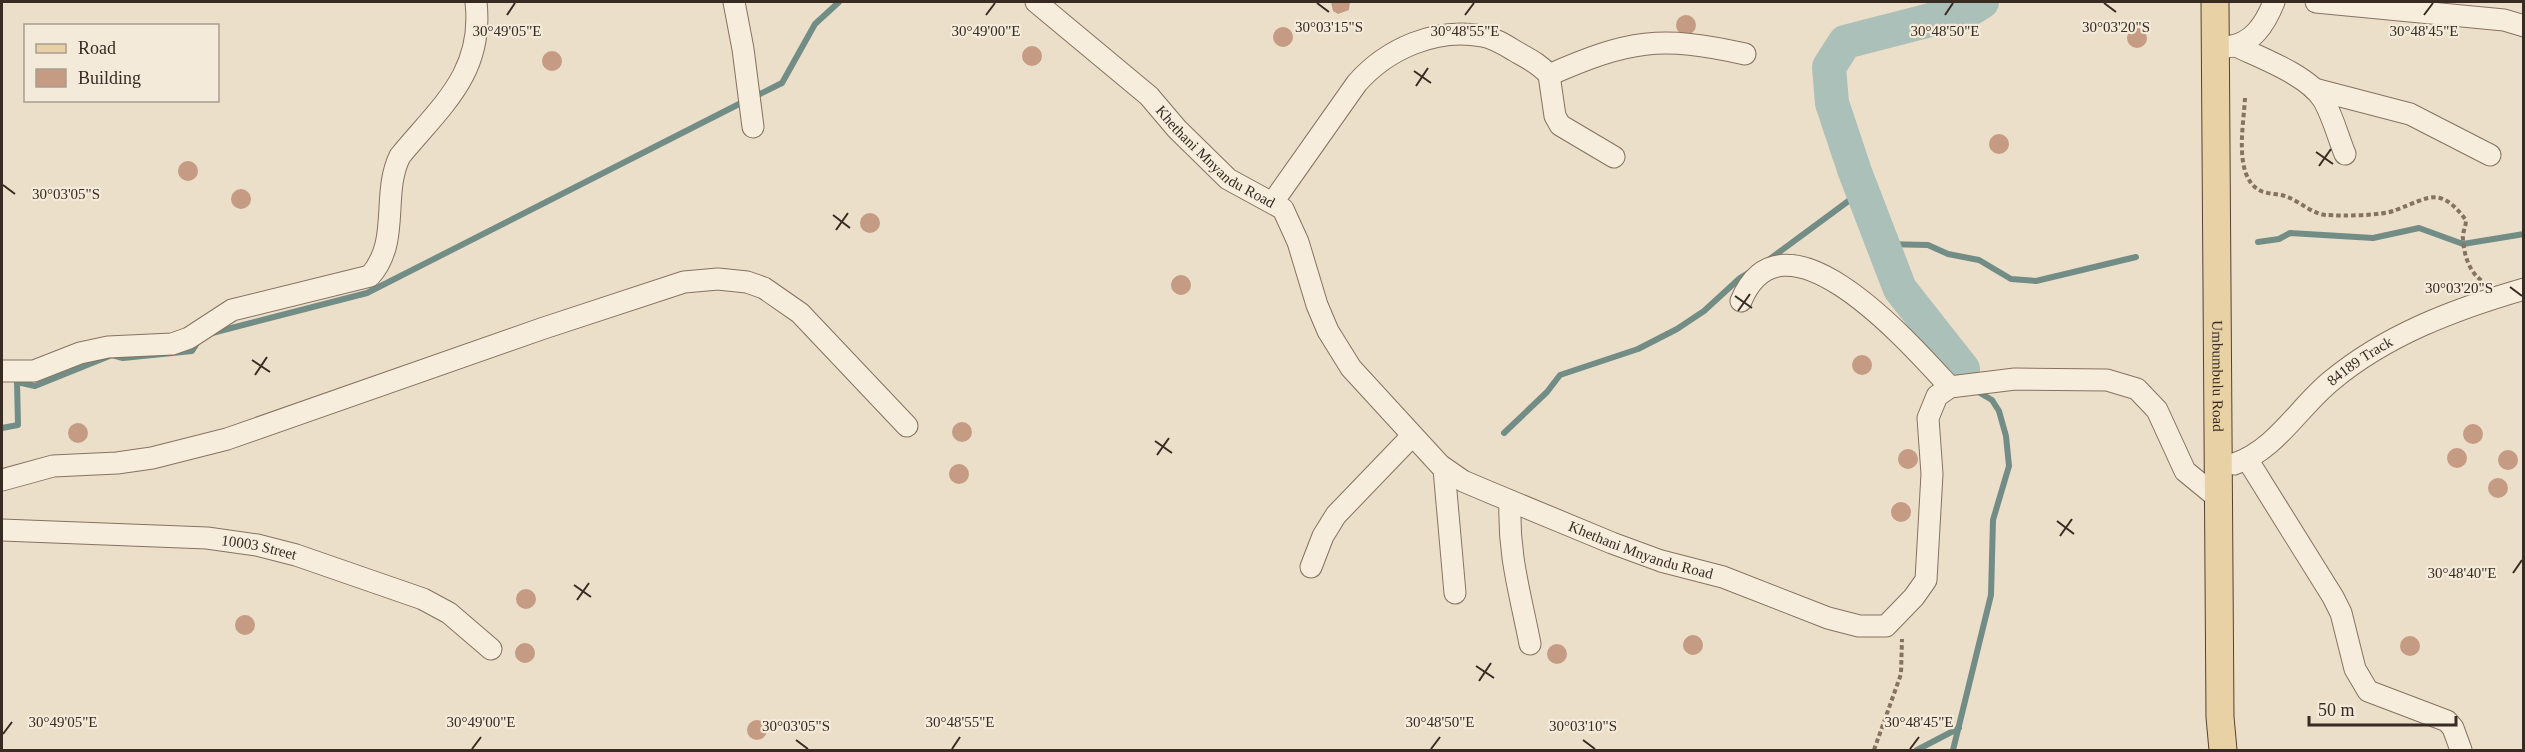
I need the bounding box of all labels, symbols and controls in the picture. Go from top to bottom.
text: 30°03'15"S [1295,19,1363,35]
text: 30°03'20"S [2082,19,2150,35]
text: 30°49'05"E [473,23,542,39]
text: 30°49'00"E [952,23,1021,39]
text: 30°48'55"E [1431,23,1500,39]
text: 30°48'50"E [1911,23,1980,39]
text: 30°48'45"E [2390,23,2459,39]
legend [24,24,219,102]
text: Road [78,38,116,58]
text: Building [78,68,141,88]
street label: Khethani Mnyandu Road [1153,102,1278,211]
text: 30°03'05"S [32,186,100,202]
text: 30°03'20"S [2425,280,2493,296]
street label: Umbumbulu Road [2209,320,2226,432]
street label: 84189 Track [2324,333,2396,389]
street label: Khethani Mnyandu Road [1566,518,1715,582]
street label: 10003 Street [220,532,299,563]
text: 30°48'40"E [2428,565,2497,581]
scale bar [2309,689,2456,727]
text: 50 m [2318,700,2355,720]
text: 30°49'05"E [29,714,98,730]
text: 30°49'00"E [447,714,516,730]
text: 30°48'55"E [926,714,995,730]
text: 30°48'50"E [1406,714,1475,730]
text: 30°48'45"E [1885,714,1954,730]
text: 30°03'05"S [762,718,830,734]
text: 30°03'10"S [1549,718,1617,734]

